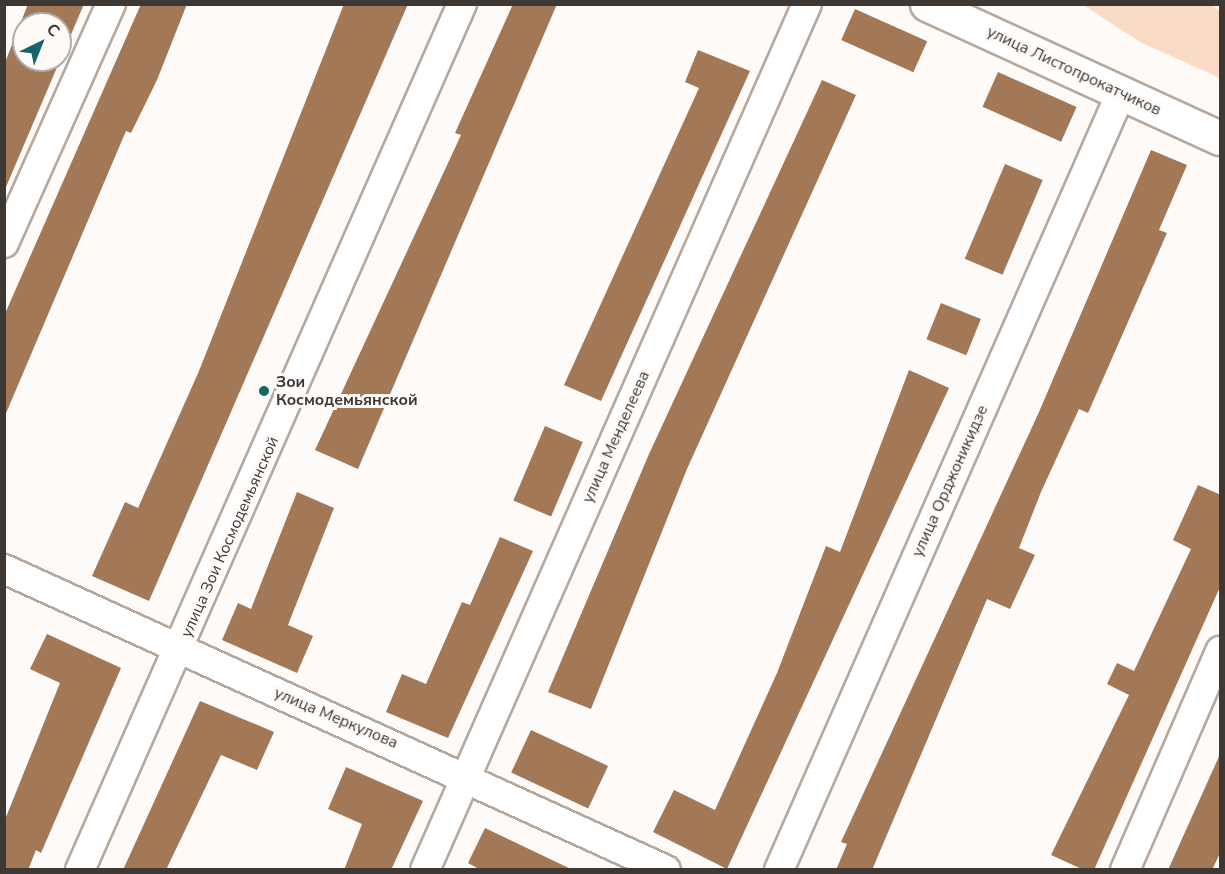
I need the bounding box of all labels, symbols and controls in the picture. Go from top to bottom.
north arrow [12,12,72,72]
text: С [41,19,64,42]
street label: улица Листопрокатчиков [984,22,1164,120]
street label: улица Менделеева [578,368,654,506]
place label: Зои Космодемьянской [276,372,418,410]
marker: Зои Космодемьянской [257,384,271,398]
street label: улица Орджоникидзе [908,402,992,560]
street label: улица Зои Космодемьянской [177,434,283,640]
street label: улица Меркулова [271,683,401,753]

